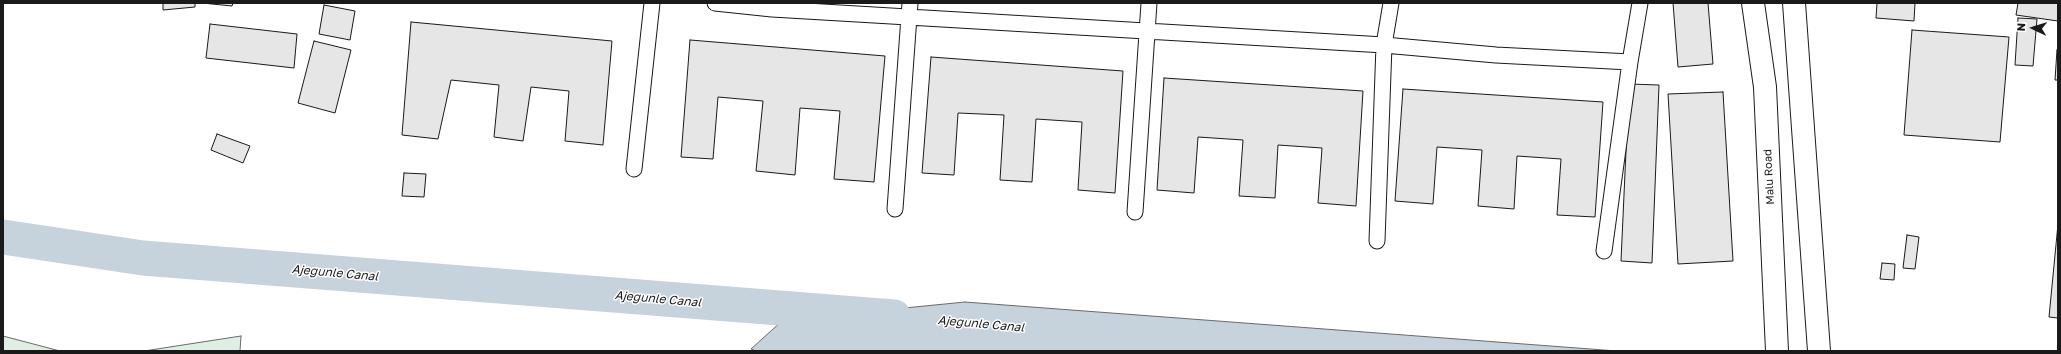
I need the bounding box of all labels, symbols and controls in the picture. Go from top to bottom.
north arrow [2013,8,2053,48]
text: N [2014,22,2027,32]
street label: Malu Road [1761,149,1777,205]
water label: Ajegunle Canal [291,262,379,284]
water label: Ajegunle Canal [614,288,702,310]
water label: Ajegunle Canal [937,313,1025,335]

